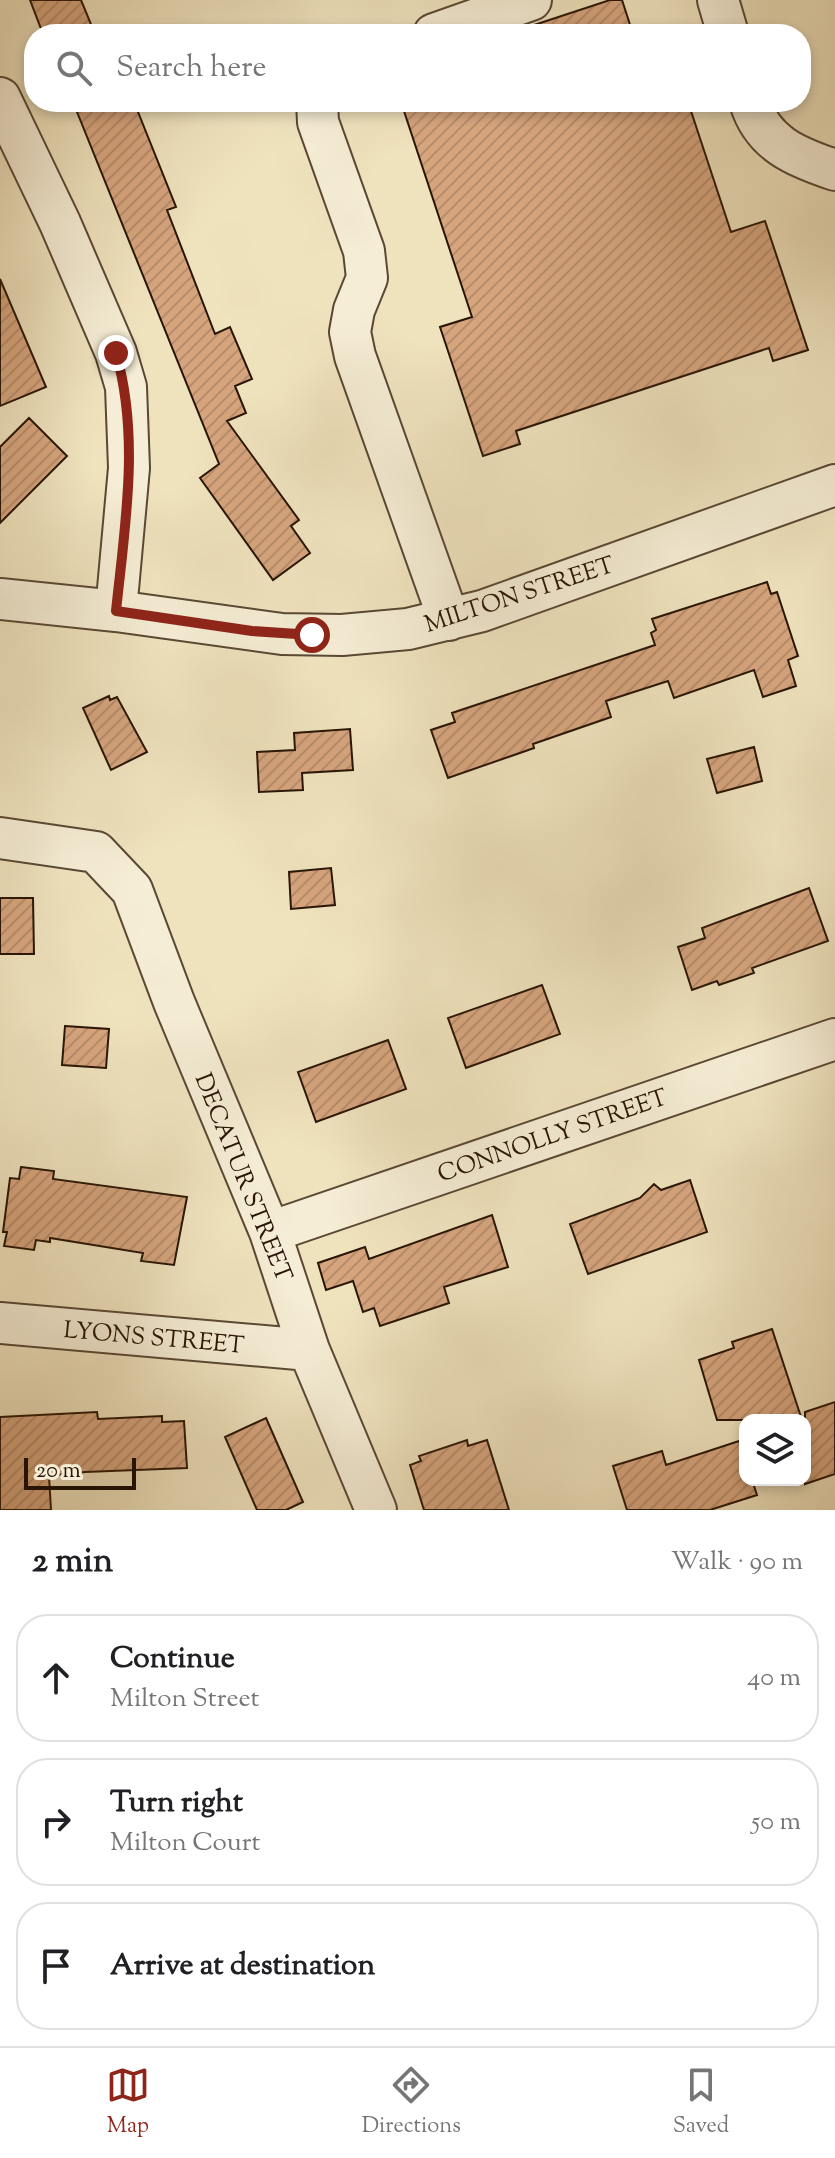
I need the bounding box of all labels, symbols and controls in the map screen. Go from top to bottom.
search box [24,24,811,112]
icon: search [52,46,96,90]
text: Search here [116,47,266,90]
route end [98,335,134,371]
street label: MILTON STREET [420,549,619,643]
route start [294,617,330,653]
street label: DECATUR STREET [185,1068,300,1287]
street label: CONNOLLY STREET [433,1082,672,1192]
street label: LYONS STREET [62,1314,246,1364]
map controls [739,1414,811,1486]
button: layers [739,1414,811,1486]
scale bar [24,1454,136,1490]
text: 20 m [36,1456,81,1488]
text: 2 min [32,1538,113,1587]
text: Walk · 90 m [671,1544,803,1581]
text: Continue [110,1638,235,1681]
icon: ahead [34,1656,78,1700]
text: 40 m [747,1660,801,1697]
text: Milton Street [110,1681,259,1718]
text: Turn right [110,1782,243,1825]
icon: right [34,1800,78,1844]
text: 50 m [751,1804,801,1841]
text: Milton Court [110,1825,260,1862]
icon: arrive [34,1944,78,1988]
text: Arrive at destination [110,1945,375,1988]
tab: Map [106,2063,150,2143]
tab: Directions [362,2063,461,2143]
tab: Saved [673,2063,729,2143]

